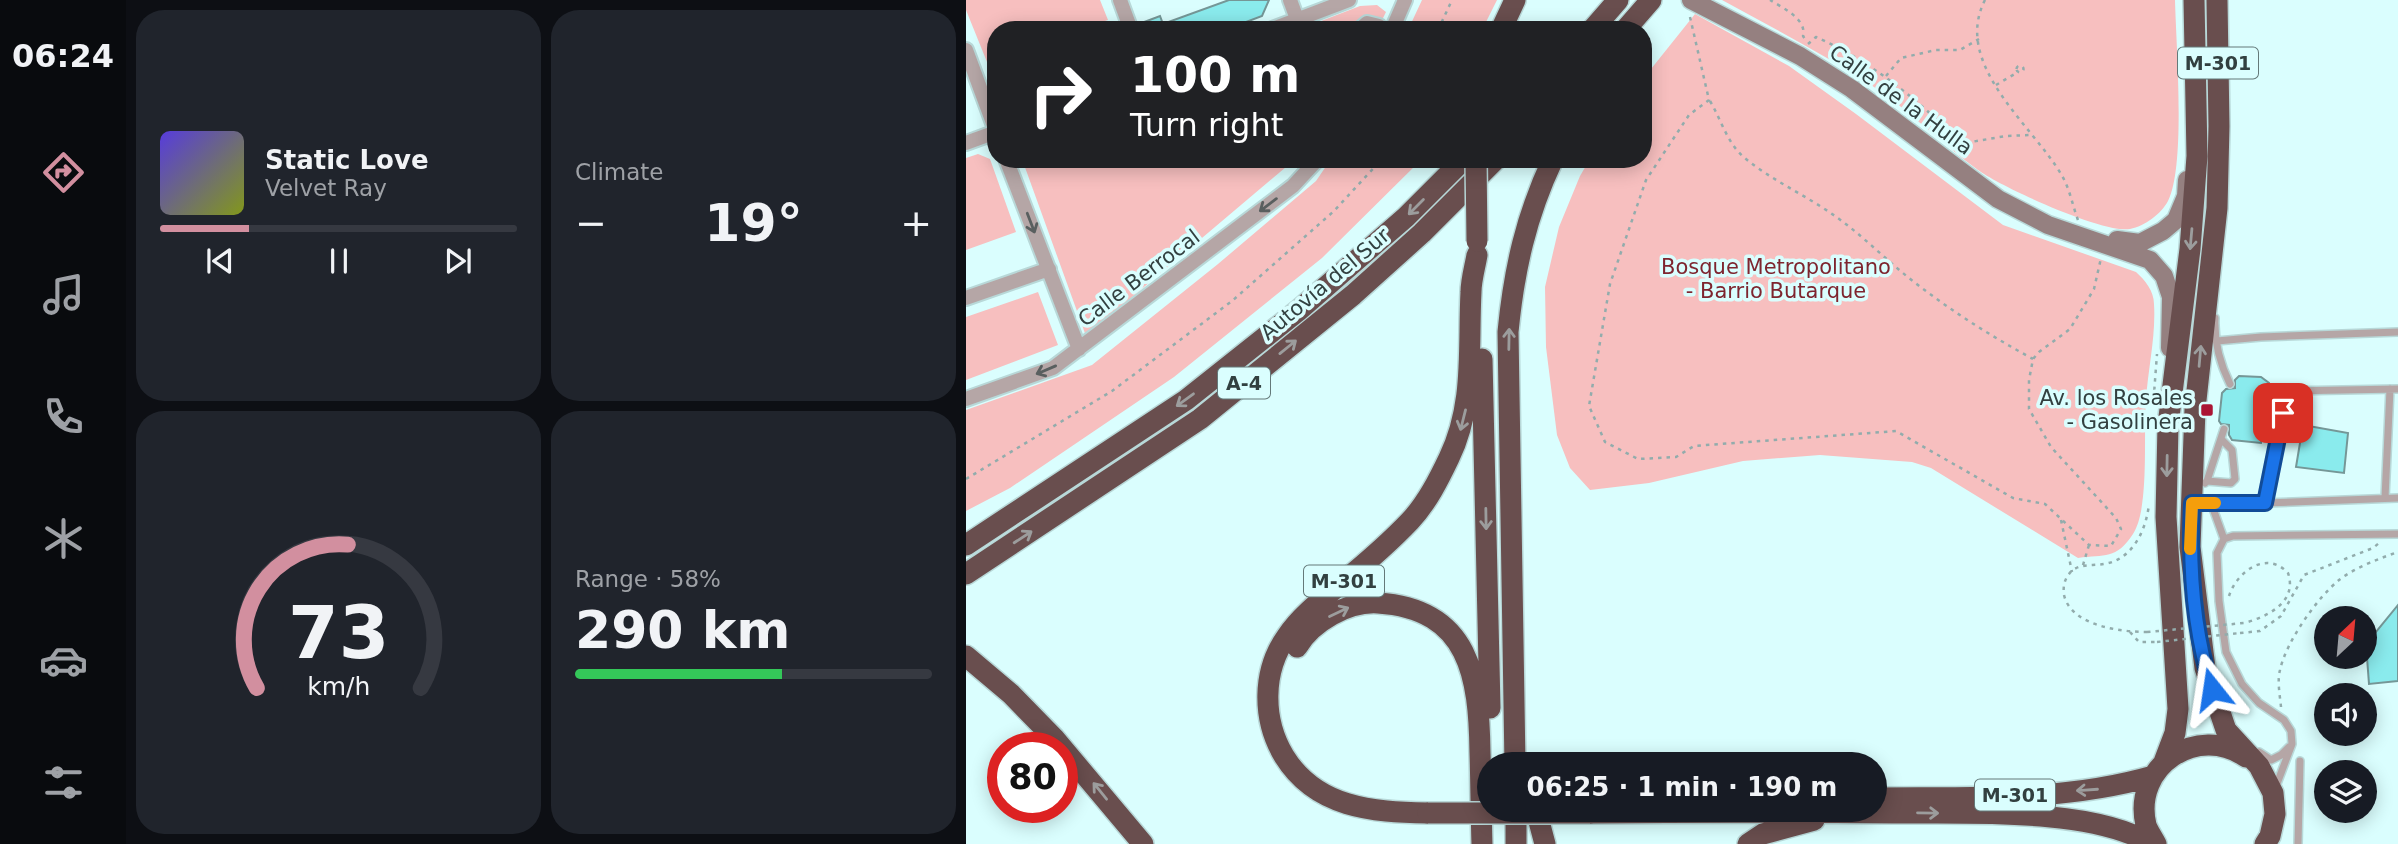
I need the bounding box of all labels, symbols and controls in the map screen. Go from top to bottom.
text: 06:24 [12,37,114,75]
street label: Calle de la Hulla [1825,40,1977,160]
text: 100 m [1130,47,1300,104]
road number: M-301 [2178,48,2258,78]
icon: right [1015,49,1106,140]
text: Turn right [1130,106,1283,144]
text: Static Love [265,145,429,175]
icon: directions [39,148,88,197]
text: Climate [575,159,664,185]
text: Velvet Ray [265,175,387,201]
text: 19° [704,193,803,253]
one-way arrow [1259,198,1278,212]
one-way arrow [1408,199,1425,216]
text: − [575,201,607,245]
text: + [900,201,932,245]
one-way arrow [1025,212,1038,233]
street label: Autovía del Sur [1256,223,1395,345]
street label: Calle Berrocal [1074,225,1204,331]
one-way arrow [2184,228,2197,250]
icon: previous [201,242,239,280]
icon: pause [320,242,358,280]
icon: next [439,242,477,280]
park label: Bosque Metropolitano - Barrio Butarque [1661,255,1891,303]
icon: music [39,270,88,319]
one-way arrow [1502,328,1515,351]
one-way arrow [1278,340,1296,355]
one-way arrow [2194,345,2207,368]
one-way arrow [1036,364,1057,377]
road number: A-4 [1218,368,1270,398]
pin [2253,383,2313,443]
place label: Av. los Rosales - Gasolinera [2039,386,2193,434]
icon: phone [39,392,88,441]
one-way arrow [1176,393,1195,407]
icon: arrive [2264,394,2302,432]
marker: Av. los Rosales - Gasolinera [2199,402,2215,418]
one-way arrow [1456,408,1469,431]
one-way arrow [2160,454,2174,477]
one-way arrow [1479,507,1493,530]
icon: climate [39,514,88,563]
one-way arrow [1013,529,1032,544]
text: Range · 58% [575,566,721,592]
road number: M-301 [1304,566,1384,596]
text: 73 [288,591,389,676]
text: 290 km [575,600,790,660]
one-way arrow [1328,605,1349,618]
north arrow [2314,606,2376,668]
map controls [2314,606,2377,823]
icon: car [39,636,88,685]
position arrow [2175,652,2249,726]
text: km/h [307,672,370,701]
button: sound [2314,683,2377,746]
speed limit sign: 80 [987,732,1078,823]
icon: filters [39,758,88,807]
button: layers [2314,760,2377,823]
text: 06:25 · 1 min · 190 m [1527,772,1837,802]
road number: M-301 [1975,780,2055,810]
one-way arrow [1092,782,1108,800]
one-way arrow [2076,784,2099,797]
one-way arrow [1916,806,1939,820]

